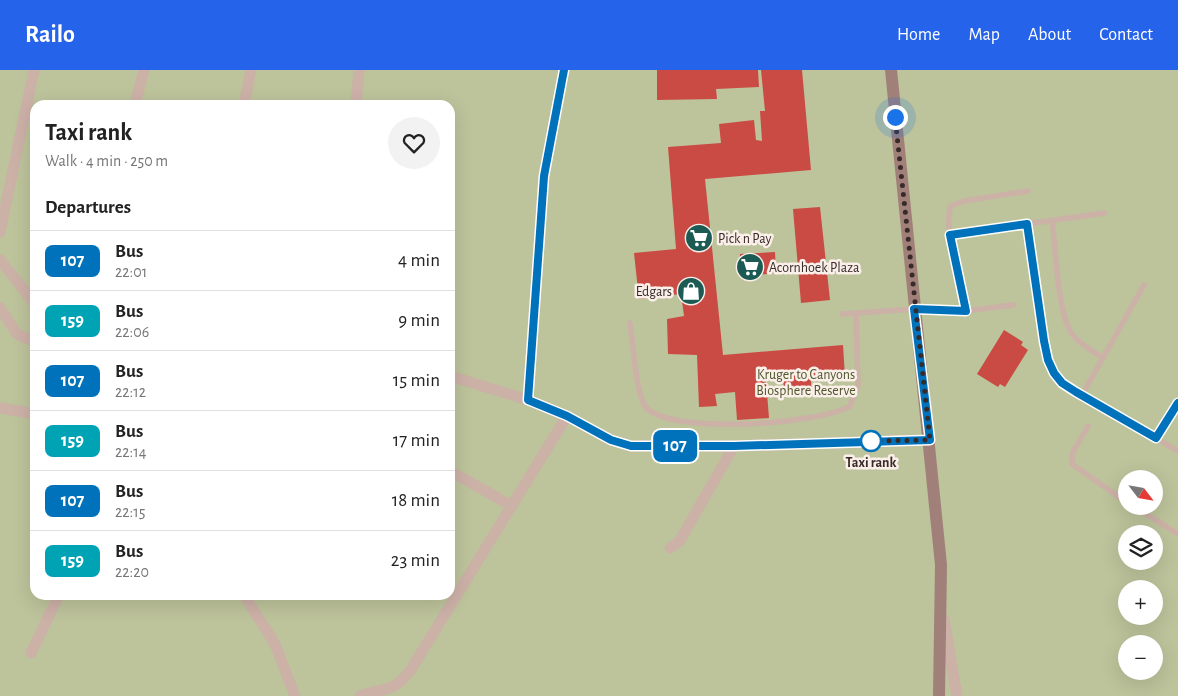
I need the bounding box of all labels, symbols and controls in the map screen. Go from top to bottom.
text: Railo [25,23,75,47]
text: Home [897,26,940,44]
text: Map [968,26,1000,44]
text: About [1028,26,1071,44]
text: Contact [1099,26,1153,44]
your location [883,105,908,130]
button: heart [388,117,440,169]
text: Taxi rank [45,121,132,145]
text: Walk · 4 min · 250 m [45,153,168,169]
text: Departures [45,198,131,217]
supermarket icon: Pick n Pay [684,223,714,253]
place label: Pick n Pay [718,232,771,246]
text: Bus [115,242,143,261]
text: 4 min [398,251,440,270]
text: 107 [61,252,84,270]
supermarket icon: Acornhoek Plaza [735,252,765,282]
place label: Acornhoek Plaza [769,261,860,275]
text: 22:01 [115,264,147,280]
shop icon: Edgars [676,276,706,306]
place label: Edgars [636,285,672,299]
text: Bus [115,302,143,321]
text: 9 min [398,311,440,330]
text: 159 [61,312,84,330]
text: 22:06 [115,324,149,340]
text: Bus [115,362,143,381]
park label: Kruger to Canyons Biosphere Reserve [756,368,856,398]
text: 15 min [393,371,440,390]
text: 107 [61,372,84,390]
text: 22:12 [115,384,146,400]
text: Bus [115,422,143,441]
line badge: 107 [646,430,704,462]
marker: Taxi rank [860,430,882,452]
text: 17 min [393,431,440,450]
text: 159 [61,432,84,450]
text: 107 [663,437,687,455]
text: 22:14 [115,444,146,460]
place label: Taxi rank [846,456,896,470]
north arrow [1118,470,1162,515]
map controls [1118,470,1163,680]
text: Bus [115,482,143,501]
text: 18 min [392,491,440,510]
text: 107 [61,492,84,510]
text: 22:15 [115,504,145,520]
button: layers [1118,525,1163,570]
text: Bus [115,542,143,561]
text: 23 min [391,551,440,570]
text: 159 [61,552,84,570]
text: 22:20 [115,564,149,580]
button: + [1118,580,1163,625]
button: − [1118,635,1163,680]

